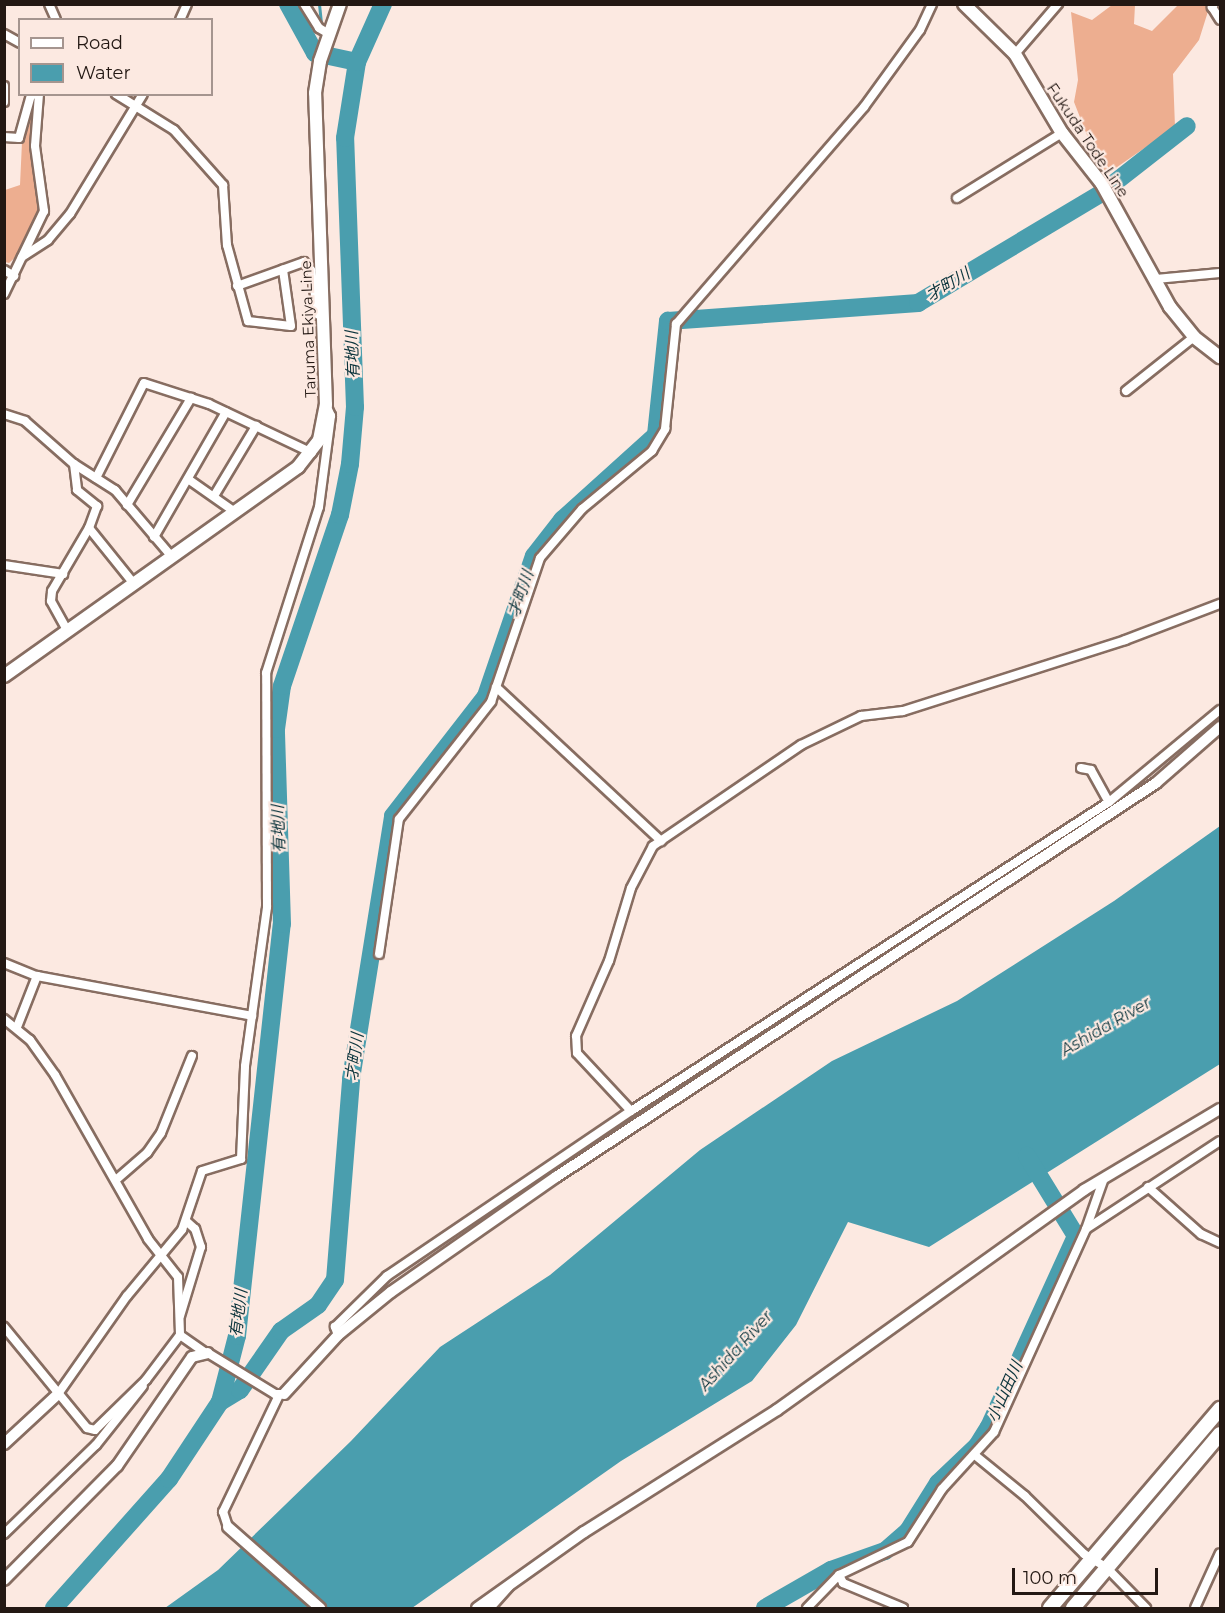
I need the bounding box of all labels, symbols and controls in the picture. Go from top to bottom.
legend [18,18,213,96]
text: Road [76,32,123,54]
text: Water [76,62,131,84]
street label: Fukuda Tode Line [1043,80,1133,200]
street label: Taruma Ekiya Line [297,260,319,398]
water label: 才町川 [922,264,974,306]
water label: 有地川 [343,331,363,379]
water label: 才町川 [504,568,538,620]
water label: 有地川 [269,805,289,853]
water label: Ashida River [1058,994,1154,1060]
water label: 才町川 [342,1032,368,1082]
water label: 有地川 [227,1288,251,1338]
water label: Ashida River [695,1307,777,1395]
water label: 小山田川 [983,1359,1027,1425]
scale bar [1015,1556,1160,1594]
text: 100 m [1023,1567,1077,1589]

